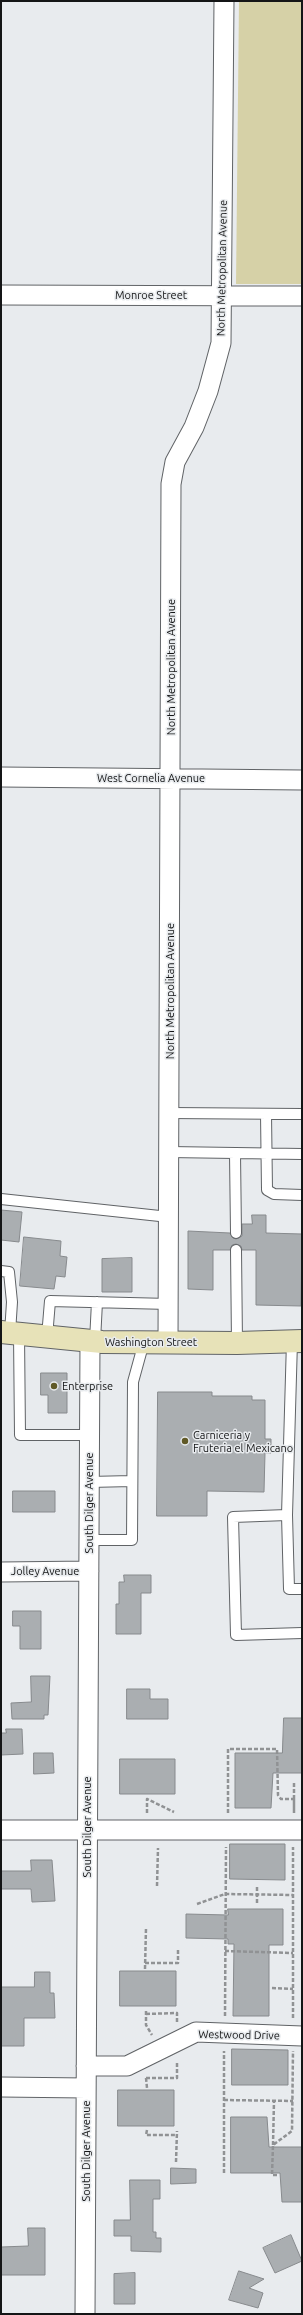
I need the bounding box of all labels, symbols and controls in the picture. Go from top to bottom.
street label: North Metropolitan Avenue [214,200,230,336]
street label: Monroe Street [115,288,187,302]
street label: North Metropolitan Avenue [164,599,178,735]
street label: West Cornelia Avenue [97,771,205,785]
street label: North Metropolitan Avenue [163,923,177,1059]
street label: Washington Street [105,1335,197,1349]
place label: Enterprise [62,1379,113,1393]
marker: Enterprise [49,1381,59,1391]
place label: Carniceria y Fruteria el Mexicano [193,1428,293,1454]
marker: Carniceria y Fruteria el Mexicano [180,1436,190,1446]
street label: South Dilger Avenue [82,1452,96,1554]
street label: Jolley Avenue [11,1564,79,1578]
street label: South Dilger Avenue [80,1776,94,1878]
street label: Westwood Drive [198,2028,280,2042]
street label: South Dilger Avenue [79,2100,93,2202]

